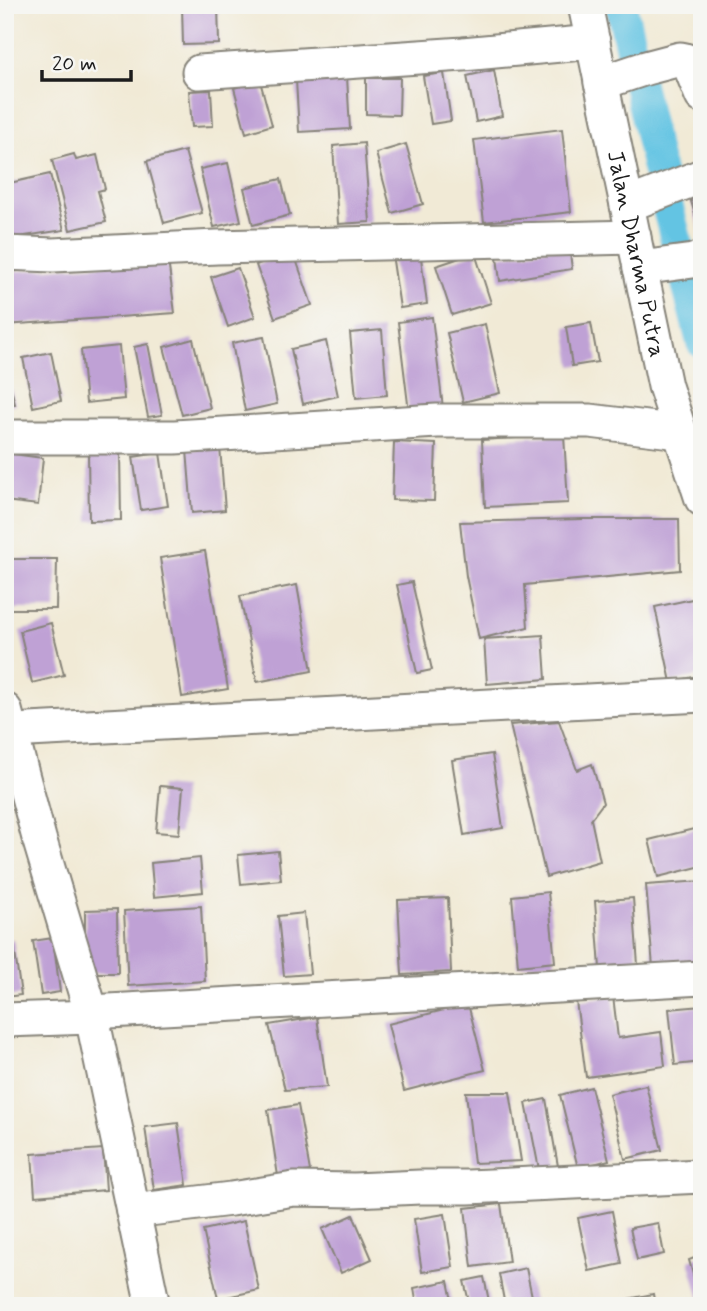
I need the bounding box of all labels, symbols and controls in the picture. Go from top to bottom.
scale bar [42,38,131,82]
text: 20 m [52,50,97,78]
street label: Jalan Dharma Putra [599,148,672,360]

